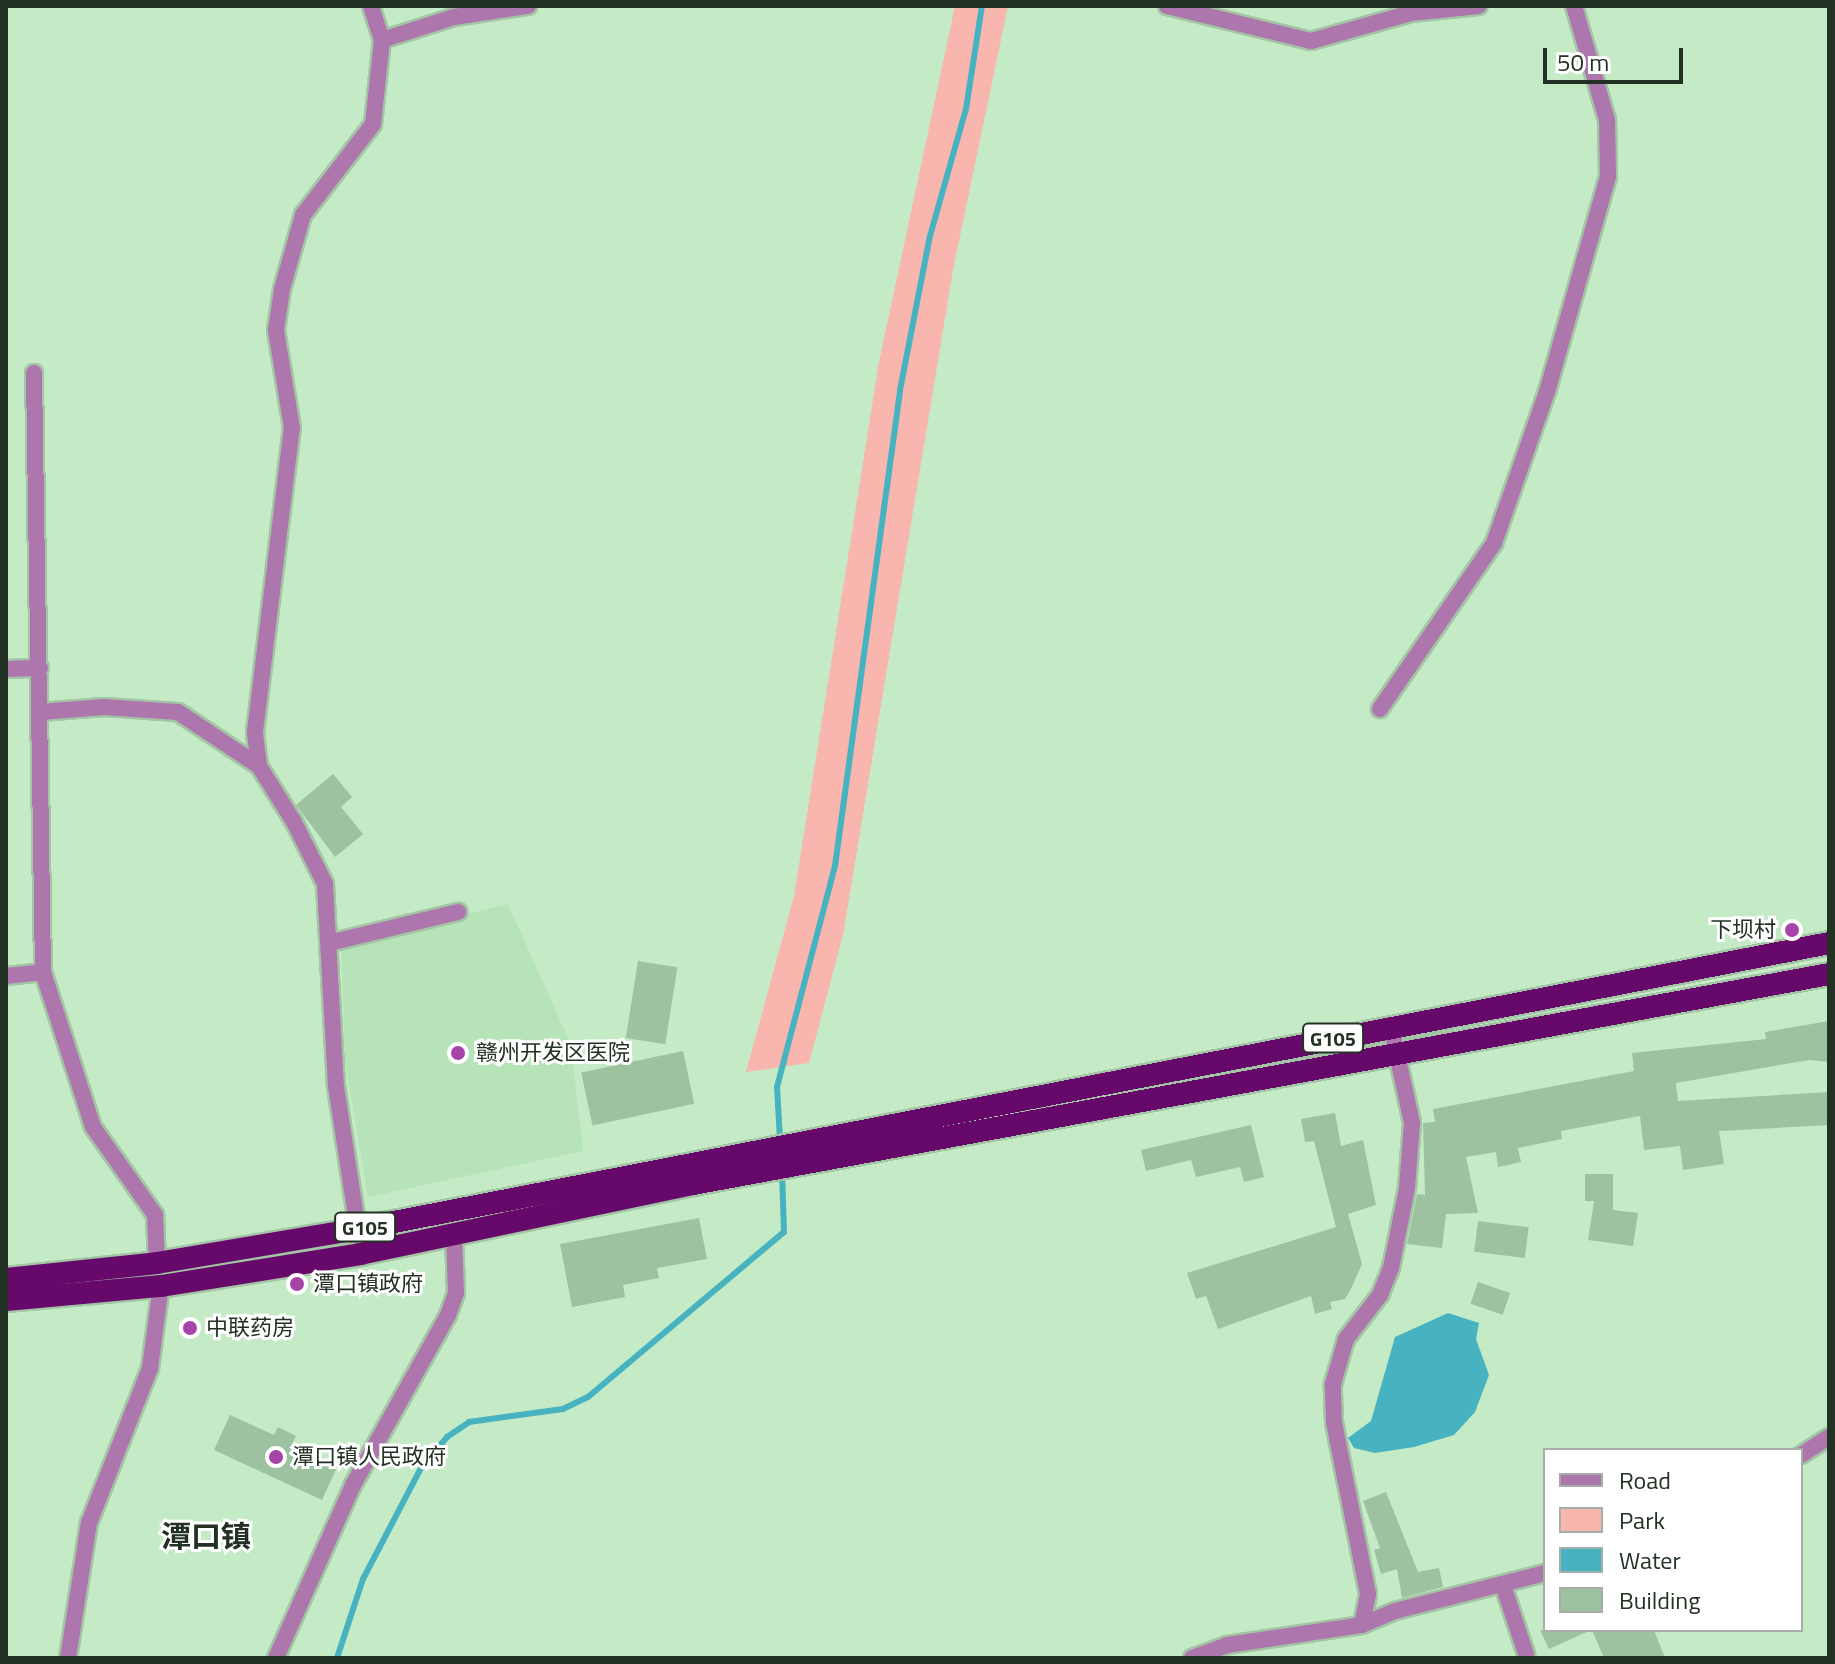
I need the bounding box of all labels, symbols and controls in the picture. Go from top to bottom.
scale bar [1547,32,1687,82]
text: 50 m [1557,44,1609,80]
place label: 下坝村 [1710,917,1776,943]
marker: 下坝村 [1783,921,1801,939]
road number: G105 [1301,1022,1365,1054]
place label: 赣州开发区医院 [476,1040,630,1066]
marker: 赣州开发区医院 [447,1042,469,1064]
road number: G105 [333,1211,397,1243]
place label: 潭口镇政府 [313,1271,423,1297]
marker: 潭口镇政府 [288,1275,306,1293]
place label: 中联药房 [206,1315,294,1341]
marker: 中联药房 [181,1319,199,1337]
place label: 潭口镇人民政府 [292,1444,446,1470]
marker: 潭口镇人民政府 [267,1448,285,1466]
legend [1543,1448,1803,1632]
text: Road [1619,1462,1671,1498]
text: Park [1619,1502,1665,1538]
district label: 潭口镇 [161,1518,251,1554]
text: Water [1619,1542,1681,1578]
text: Building [1619,1582,1701,1618]

